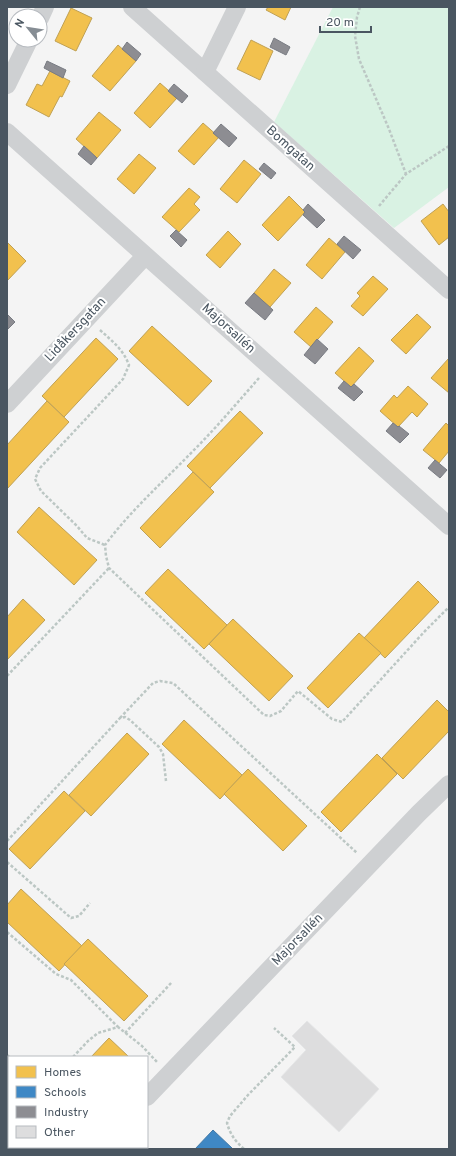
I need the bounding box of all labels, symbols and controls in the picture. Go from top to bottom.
north arrow [8,8,48,48]
scale bar [320,8,371,34]
text: 20 m [326,15,354,31]
text: N [12,17,28,30]
street label: Bomgatan [262,123,318,175]
street label: Lidåkersgatan [42,294,110,366]
street label: Majorsallén [198,301,258,357]
street label: Majorsallén [269,910,327,970]
legend [8,1056,148,1148]
text: Homes [44,1065,81,1081]
text: Schools [44,1085,86,1101]
text: Industry [44,1105,89,1121]
text: Other [44,1125,76,1141]

